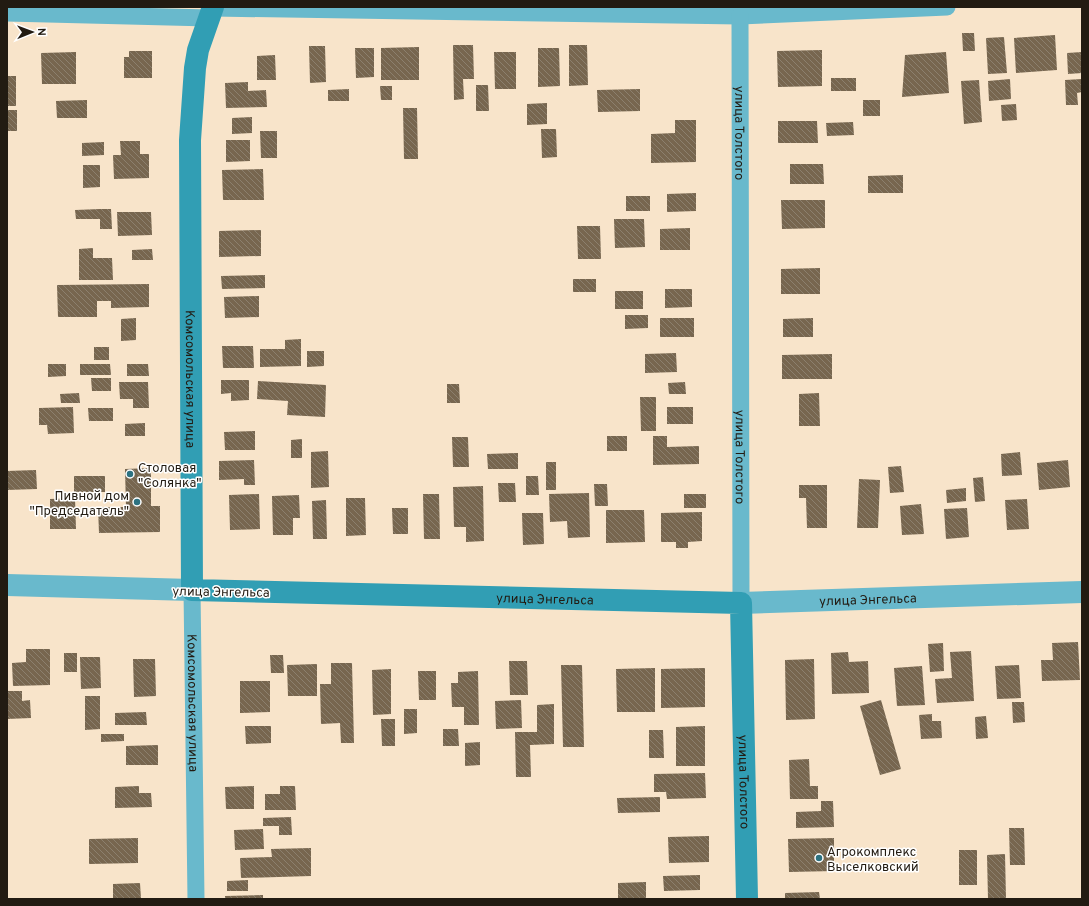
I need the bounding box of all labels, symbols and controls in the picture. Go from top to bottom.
north arrow [12,12,52,52]
text: N [34,28,48,36]
street label: улица Толстого [730,86,746,180]
street label: Комсомольская улица [181,310,197,448]
street label: улица Толстого [731,410,747,504]
place label: Столовая "Солянка" [138,461,202,492]
marker: Столовая "Солянка" [125,469,135,479]
place label: Пивной дом "Председатель" [29,489,129,520]
marker: Пивной дом "Председатель" [132,497,142,507]
street label: улица Энгельса [172,584,270,602]
street label: улица Энгельса [496,591,594,610]
street label: улица Энгельса [819,591,917,610]
street label: Комсомольская улица [183,634,200,772]
street label: улица Толстого [734,734,752,829]
place label: Агрокомплекс Выселковский [827,845,919,876]
marker: Агрокомплекс Выселковский [814,853,824,863]

